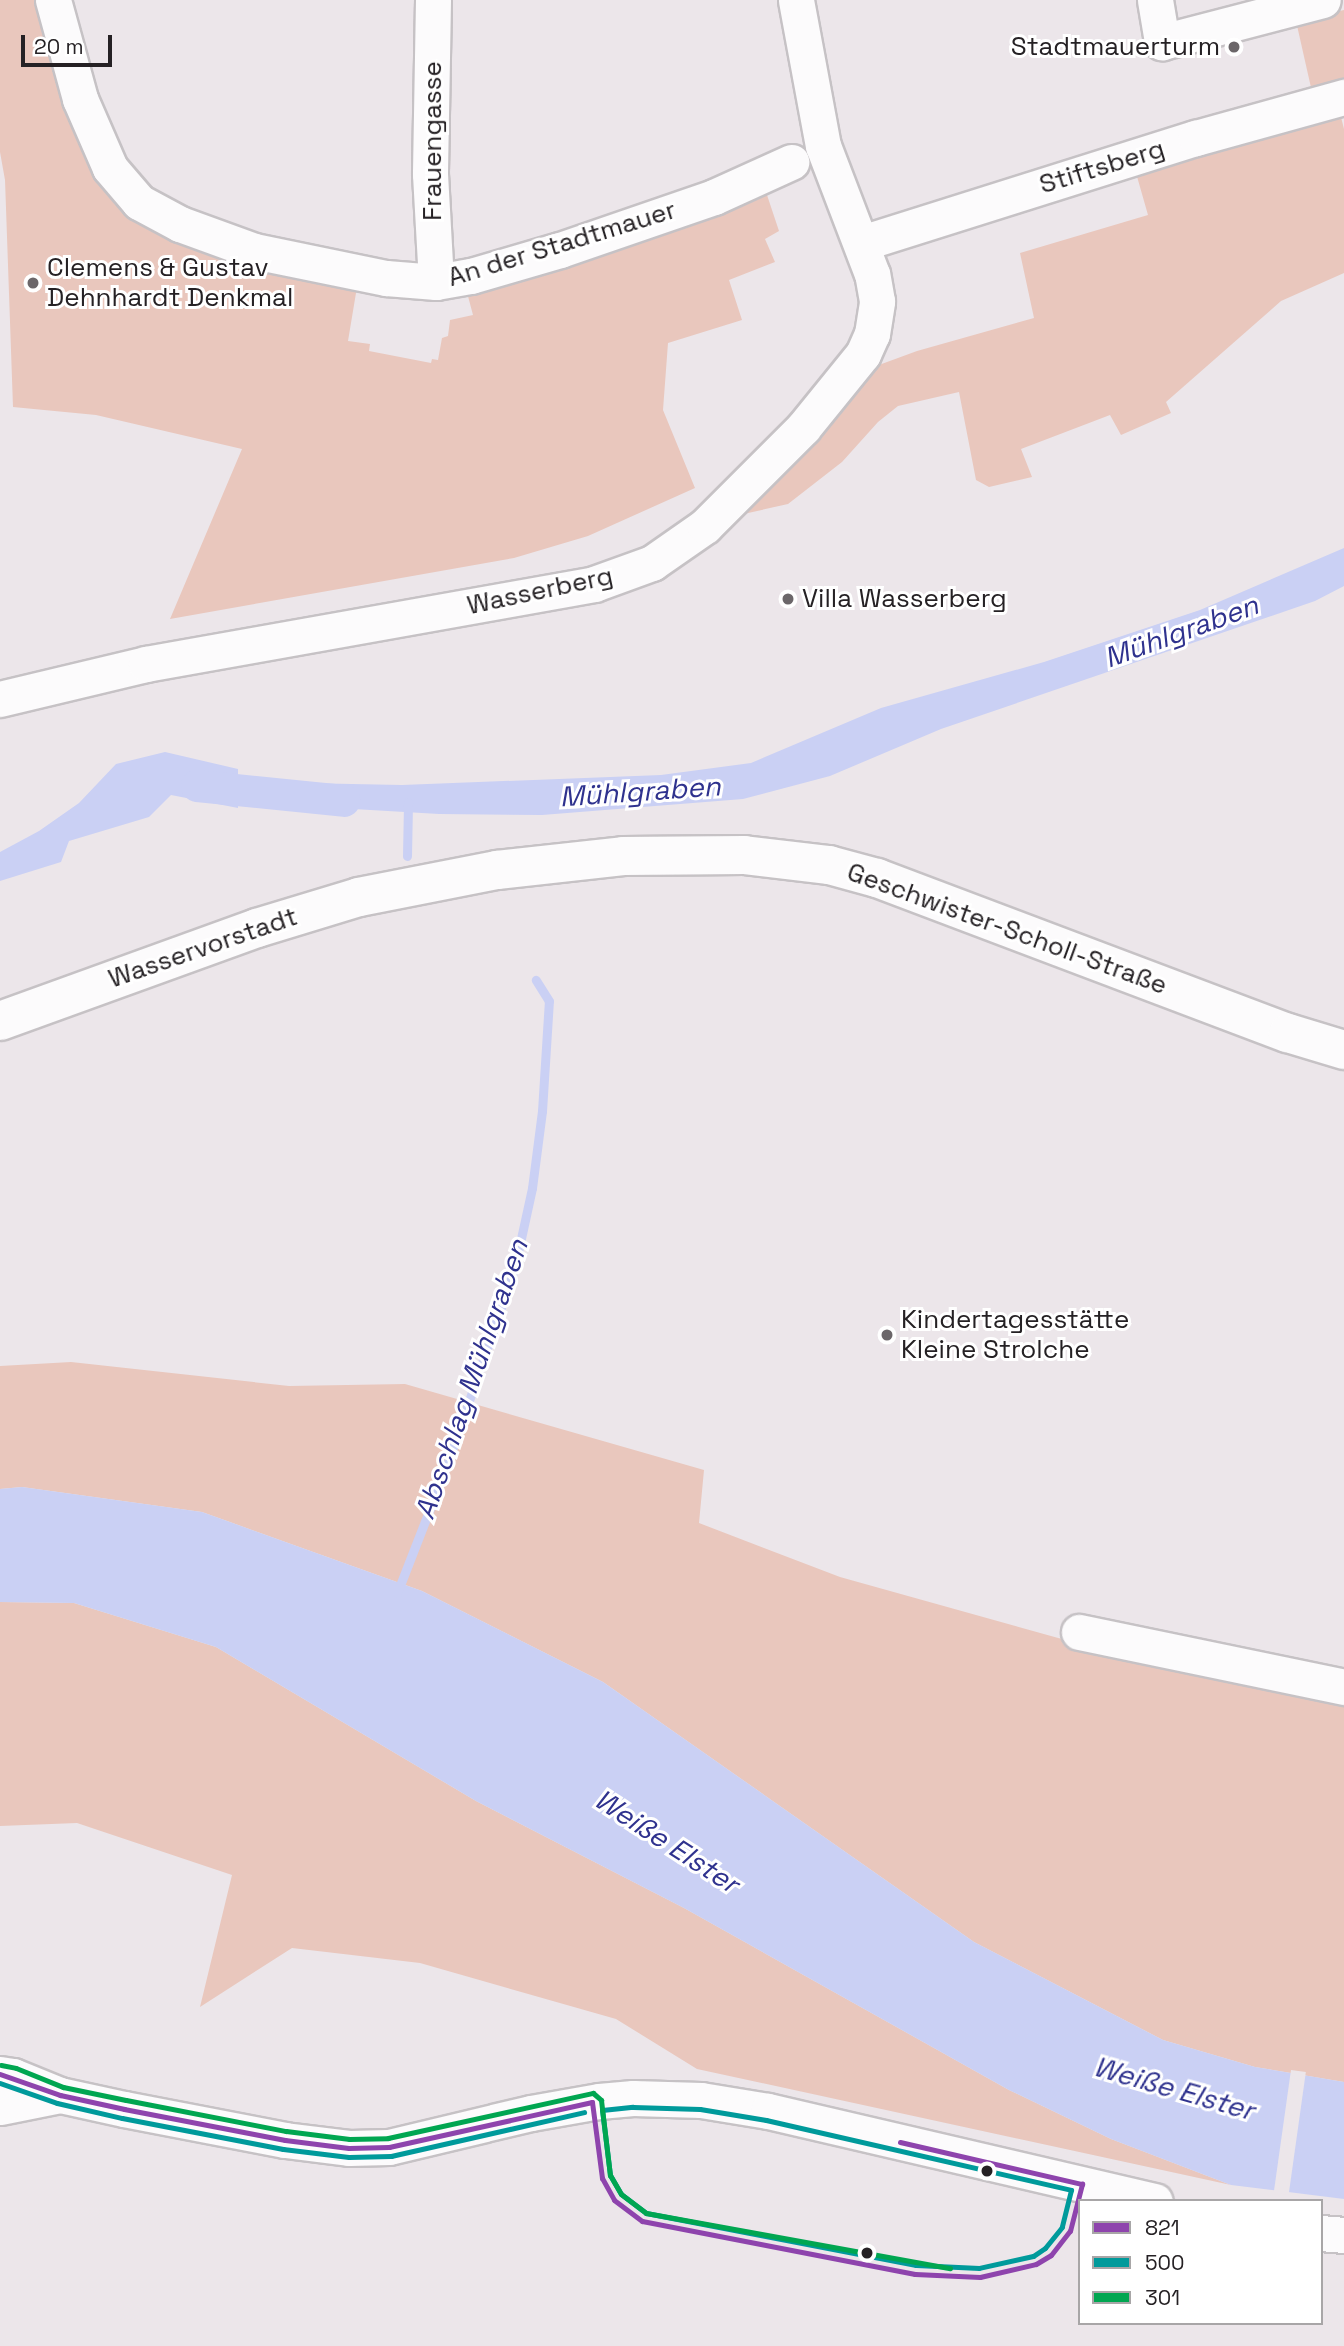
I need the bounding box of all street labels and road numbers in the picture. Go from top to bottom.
street label: Frauengasse [417,61,449,221]
street label: Stiftsberg [1036,133,1168,201]
street label: An der Stadtmauer [444,194,680,294]
street label: Wasserberg [464,560,616,622]
street label: Geschwister-Scholl-Straße [843,857,1171,1001]
street label: Wasservorstadt [104,901,302,995]

